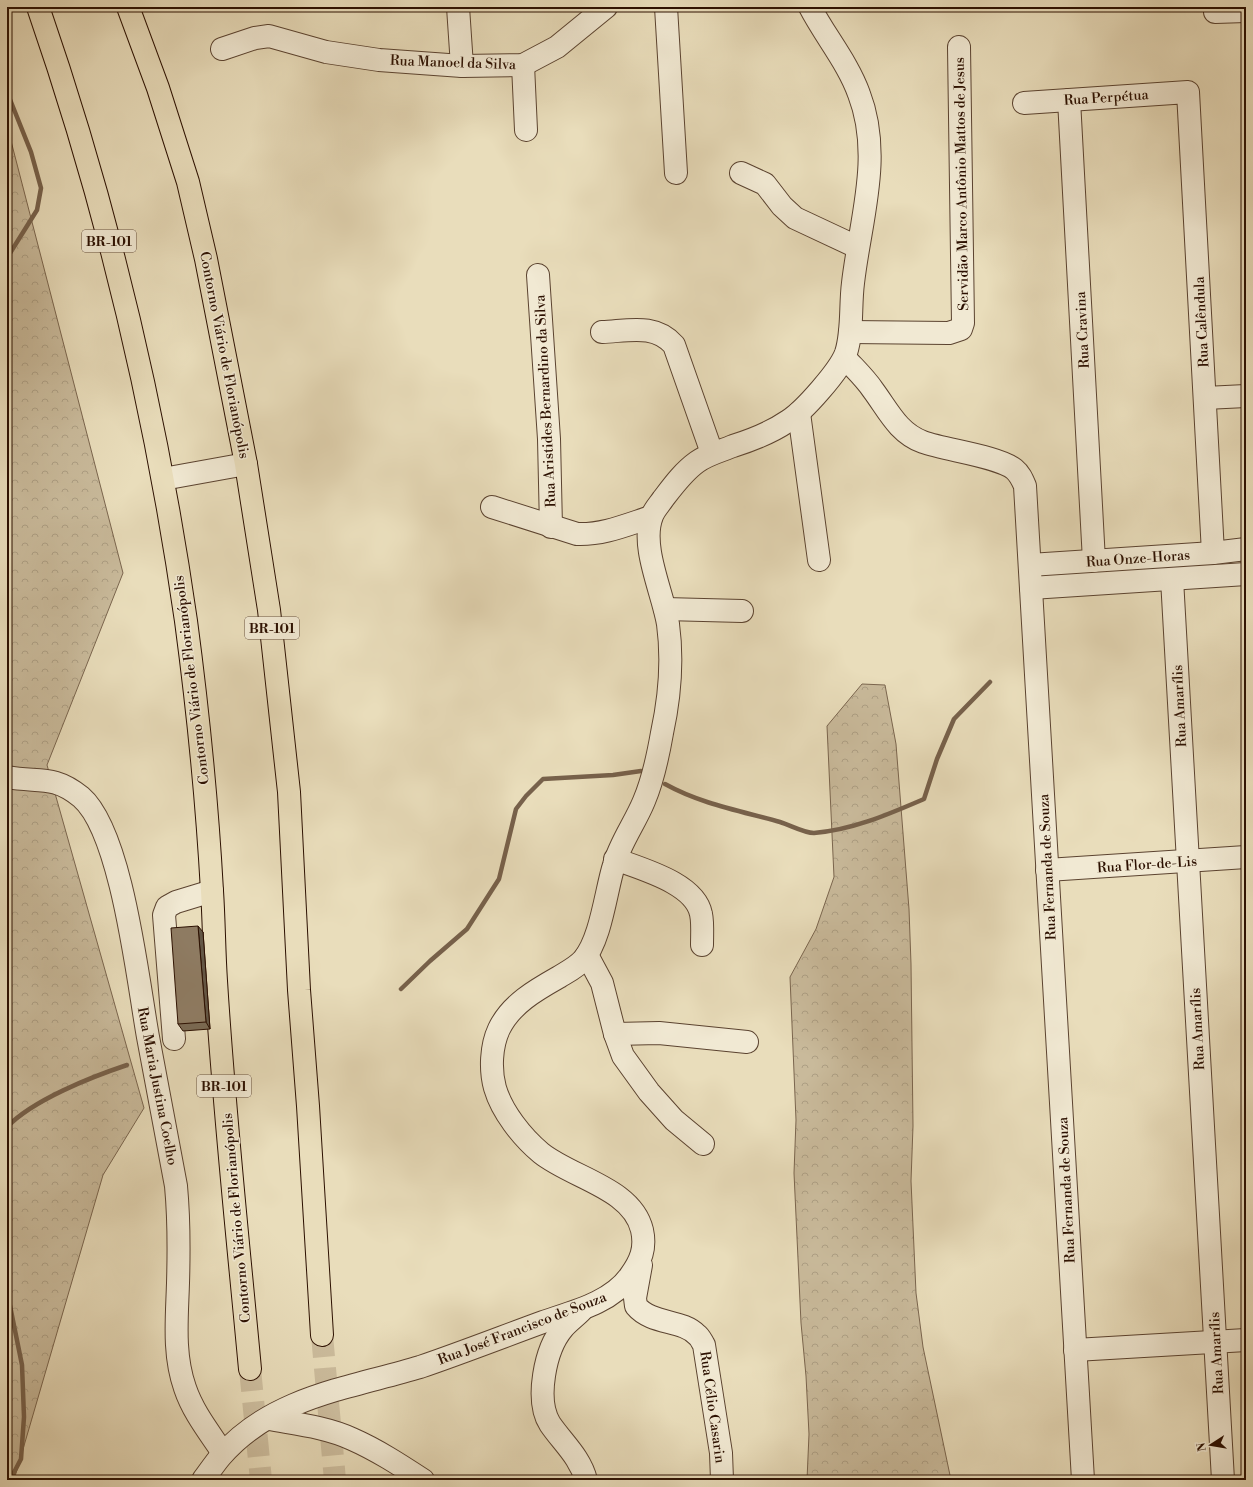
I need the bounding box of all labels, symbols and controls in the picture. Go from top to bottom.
street label: Rua Manoel da Silva [390,52,517,74]
street label: Servidão Marco Antônio Mattos de Jesus [951,57,973,311]
street label: Rua Perpétua [1063,86,1150,110]
road number: BR-101 [82,230,136,252]
street label: Contorno Viário de Florianópolis [195,250,253,460]
street label: Rua Calêndula [1191,275,1213,368]
street label: Rua Cravina [1072,290,1094,369]
street label: Rua Aristides Bernardino da Silva [531,293,561,508]
street label: Rua Onze-Horas [1085,546,1191,572]
street label: Contorno Viário de Florianópolis [170,574,214,786]
road number: BR-101 [245,617,299,639]
street label: Rua Amarílis [1169,664,1191,748]
street label: Rua Fernanda de Souza [1035,792,1061,941]
street label: Rua Flor-de-Lis [1096,853,1198,877]
street label: Rua Amarílis [1187,987,1209,1071]
street label: Rua Maria Justina Coelho [133,1005,181,1167]
road number: BR-101 [197,1075,251,1097]
street label: Contorno Viário de Florianópolis [219,1112,255,1324]
street label: Rua Fernanda de Souza [1054,1115,1080,1264]
street label: Rua José Francisco de Souza [435,1288,610,1369]
street label: Rua Amarílis [1206,1311,1228,1395]
street label: Rua Célio Casarin [695,1350,729,1465]
north arrow [1191,1425,1231,1465]
text: N [1194,1441,1210,1453]

